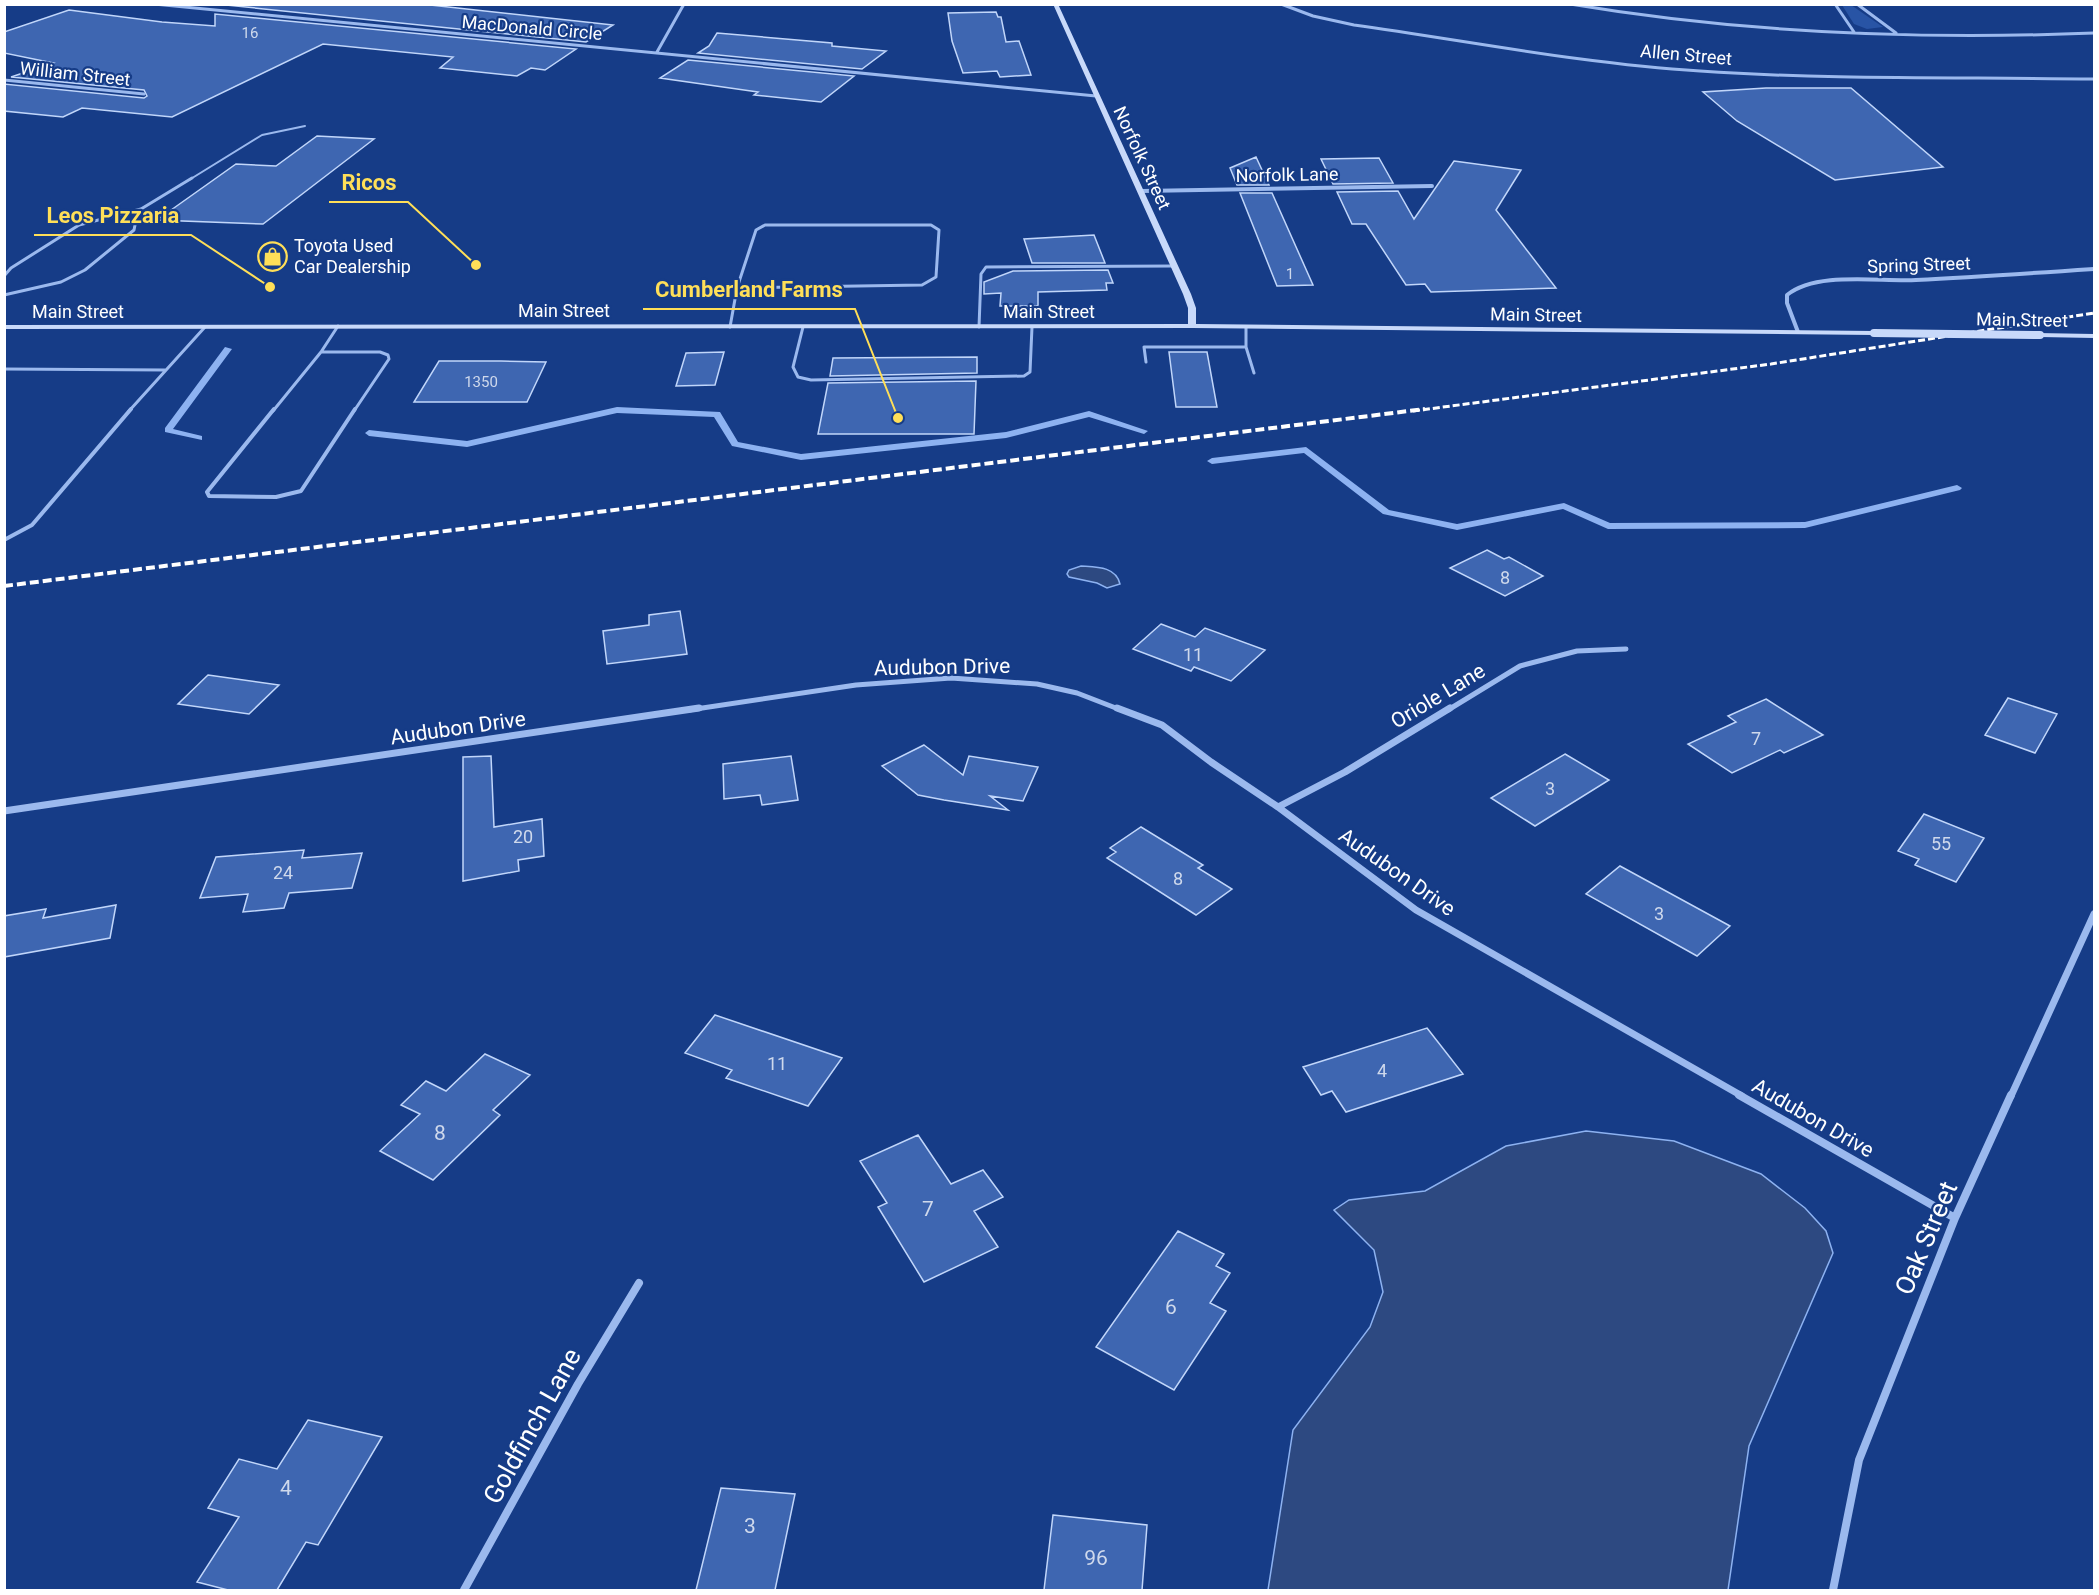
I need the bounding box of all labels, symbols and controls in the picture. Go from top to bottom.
street label: MacDonald Circle [461,11,603,44]
house number: 16 [242,24,258,42]
street label: Allen Street [1639,40,1733,69]
street label: William Street [19,57,131,90]
street label: Norfolk Street [1109,103,1176,213]
callout: Ricos [329,162,408,202]
street label: Norfolk Lane [1235,163,1339,186]
text: Ricos [341,170,397,195]
callout: Leos Pizzaria [34,195,191,235]
text: Leos Pizzaria [47,203,180,228]
place label: Toyota Used Car Dealership [294,235,411,277]
shop icon: Toyota Used Car Dealership [257,240,289,272]
street label: Spring Street [1867,252,1971,277]
house number: 1 [1286,265,1294,283]
callout: Cumberland Farms [643,269,855,309]
text: Cumberland Farms [655,277,843,302]
street label: Main Street [518,300,610,321]
street label: Main Street [32,301,124,322]
street label: Main Street [1003,301,1095,322]
street label: Main Street [1490,303,1582,326]
street label: Main Street [1976,308,2068,331]
house number: 1350 [464,373,498,391]
house number: 8 [1500,567,1510,588]
house number: 11 [1183,644,1203,665]
street label: Audubon Drive [874,654,1010,680]
street label: Oriole Lane [1387,659,1489,733]
street label: Audubon Drive [389,707,527,749]
house number: 7 [1751,728,1761,749]
house number: 3 [1545,778,1555,799]
street label: Audubon Drive [1334,823,1460,921]
house number: 20 [513,826,533,847]
house number: 55 [1931,833,1951,854]
house number: 24 [273,862,293,883]
house number: 8 [1173,868,1183,889]
house number: 3 [1654,903,1664,924]
house number: 11 [767,1053,787,1074]
house number: 4 [1377,1060,1387,1081]
street label: Audubon Drive [1748,1074,1878,1162]
house number: 8 [434,1121,446,1145]
street label: Oak Street [1889,1177,1963,1299]
house number: 7 [922,1197,934,1221]
house number: 6 [1165,1295,1177,1319]
street label: Goldfinch Lane [477,1343,587,1509]
house number: 4 [280,1476,292,1500]
house number: 3 [744,1514,756,1538]
house number: 96 [1084,1546,1108,1570]

